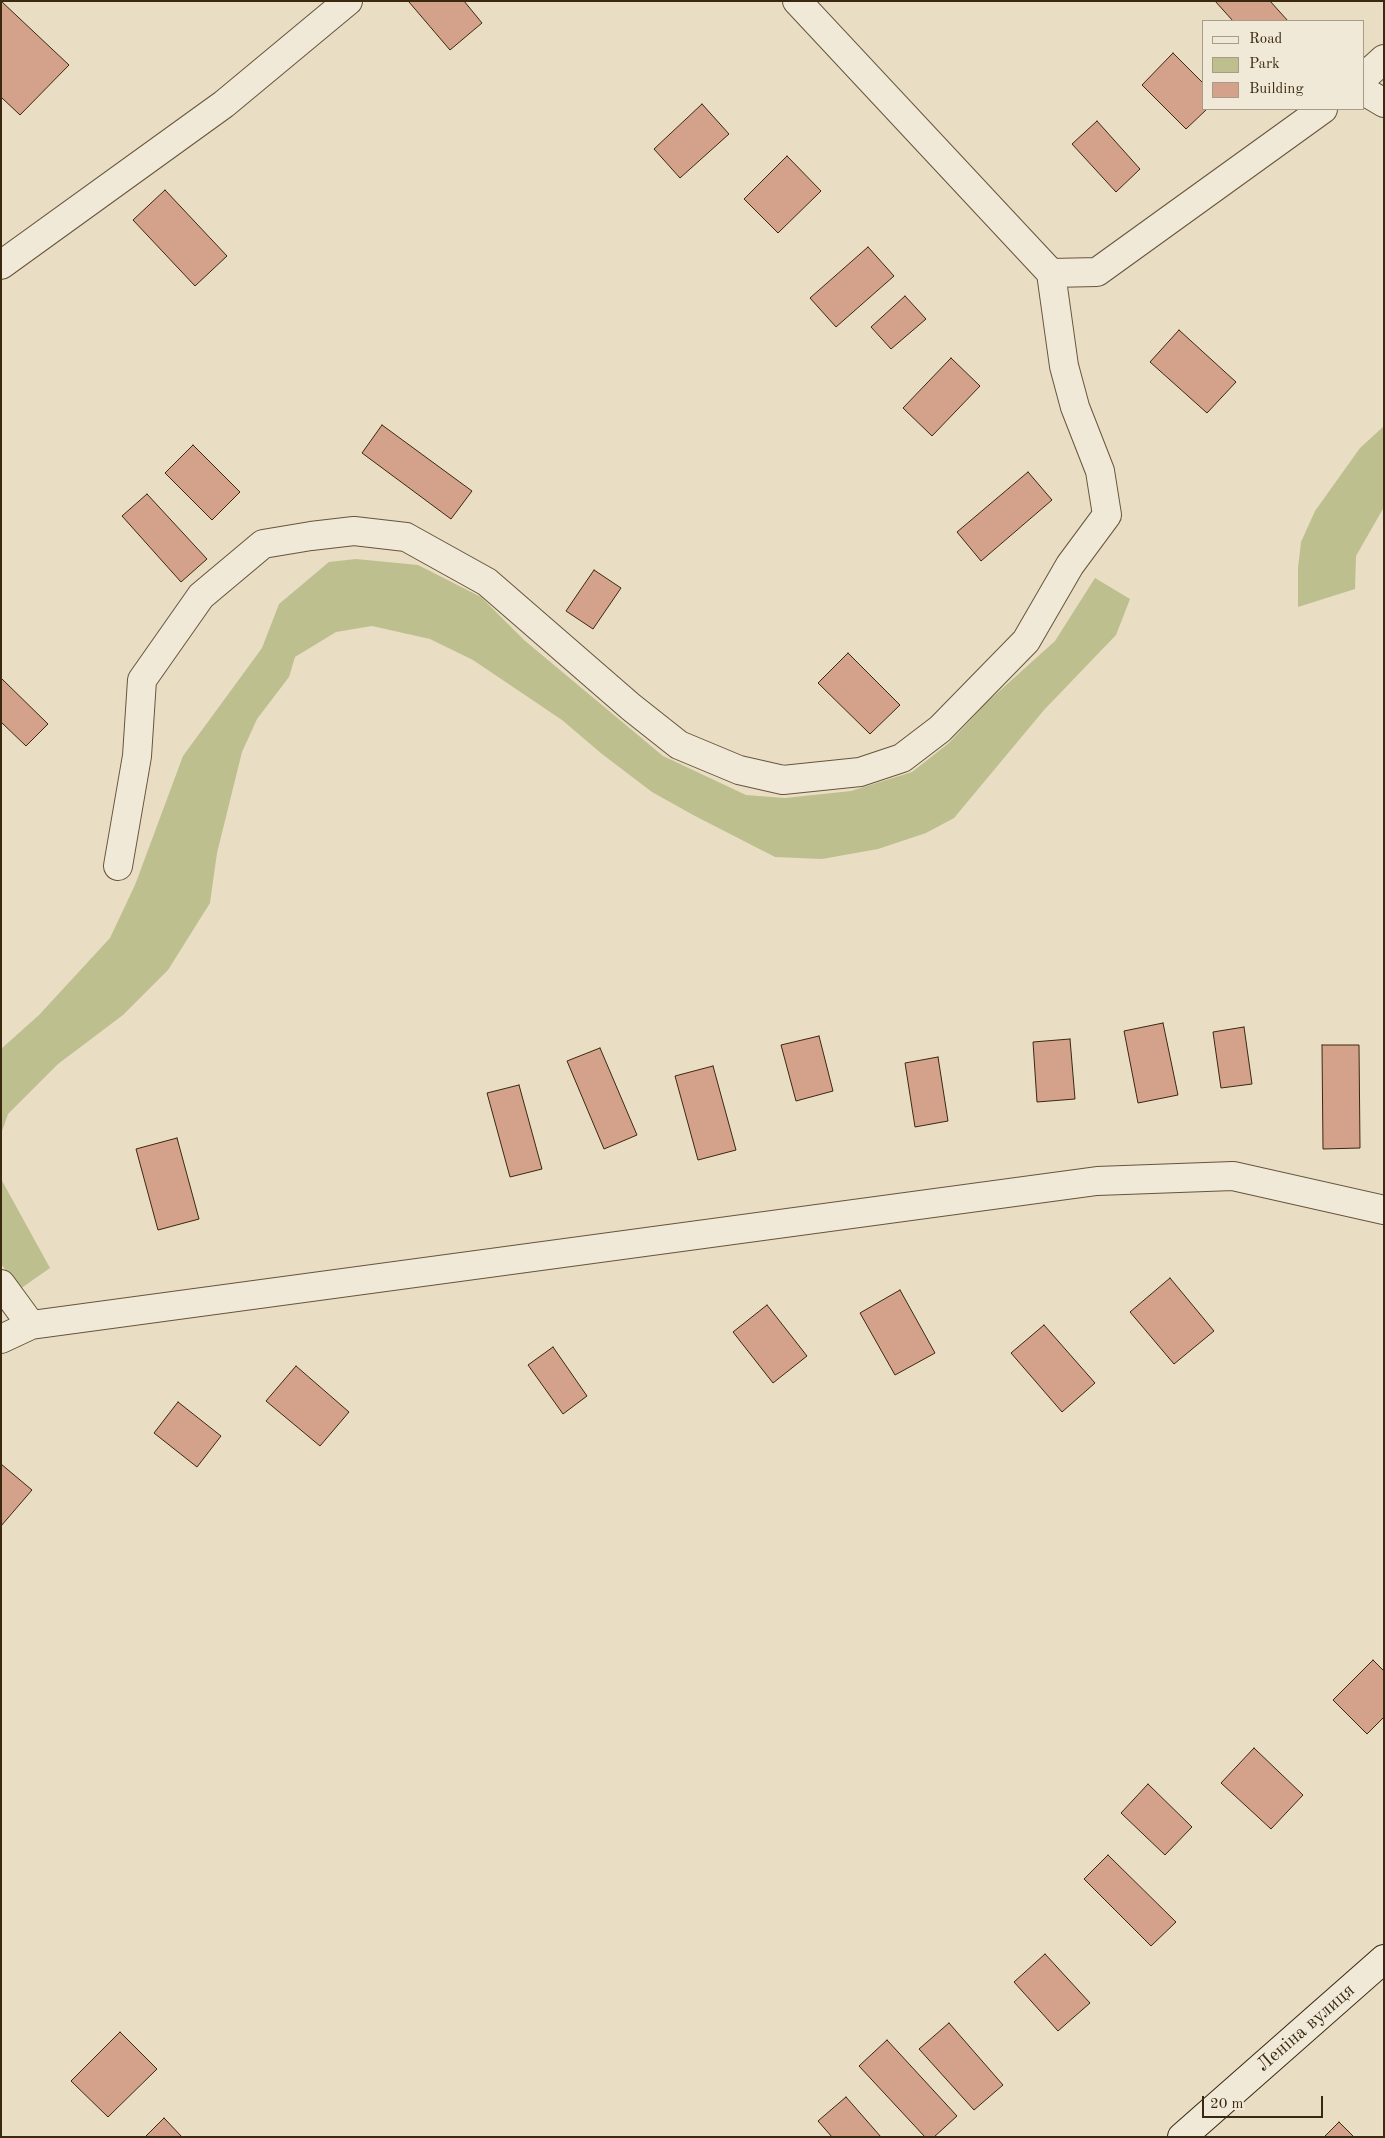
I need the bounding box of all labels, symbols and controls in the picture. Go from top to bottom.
legend [1202,20,1365,110]
text: Road [1249,32,1282,47]
text: Park [1249,57,1280,72]
text: Building [1249,82,1304,97]
street label: Леніна вулиця [1252,1979,1360,2077]
scale bar [1205,2086,1326,2118]
text: 20 m [1210,2097,1244,2112]

